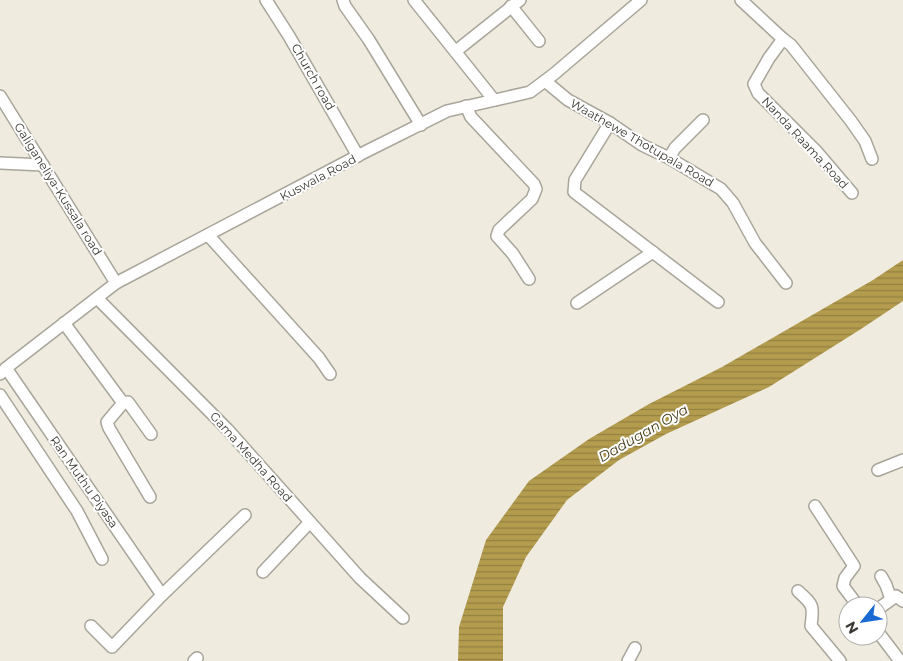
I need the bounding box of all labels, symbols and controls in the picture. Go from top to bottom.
street label: Church road [288,41,339,113]
street label: Nanda Raama Road [759,94,852,192]
street label: Waathewe Thotupala Road [568,95,717,190]
street label: Galiganeliya-Kussala road [11,120,106,258]
street label: Kuswala Road [277,151,359,204]
water label: Dadugan Oya [595,400,691,466]
street label: Gama Medha Road [207,409,296,505]
street label: Ran Muthu Piyasa [47,433,122,531]
north arrow [838,596,888,646]
text: N [841,618,862,637]

